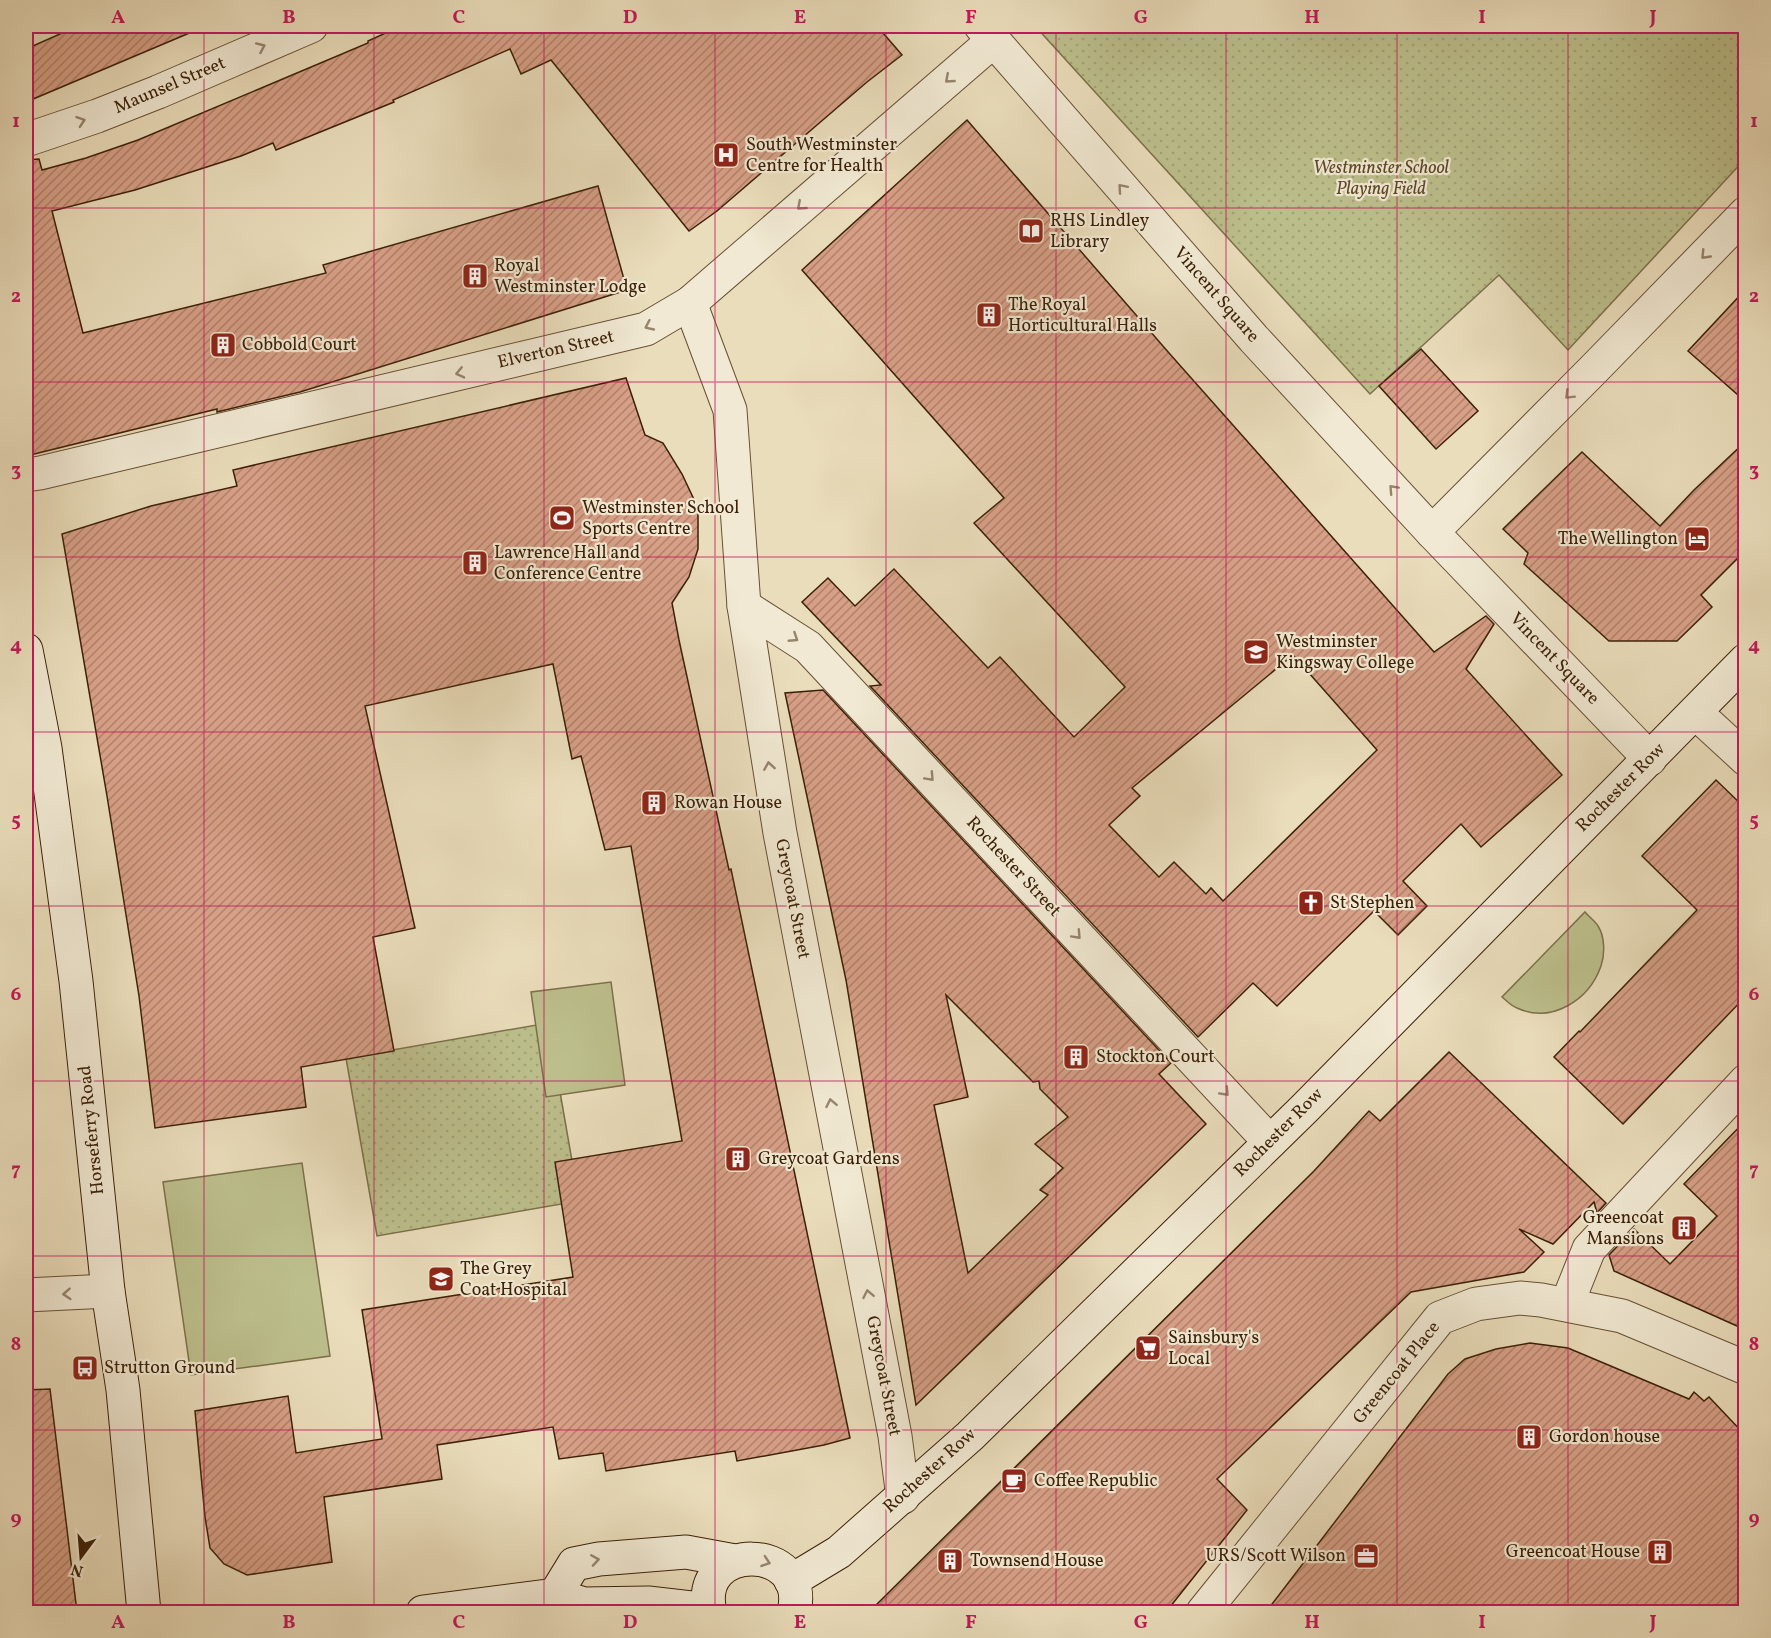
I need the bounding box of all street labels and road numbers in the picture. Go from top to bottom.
street label: Maunsel Street [110,51,230,121]
street label: Vincent Square [1167,242,1265,348]
street label: Elverton Street [495,324,617,376]
street label: Vincent Square [1503,607,1605,711]
street label: Rochester Row [1571,738,1671,838]
street label: Rochester Street [960,811,1066,923]
street label: Greycoat Street [768,837,816,961]
street label: Horseferry Road [73,1064,111,1196]
street label: Rochester Row [1229,1083,1329,1183]
street label: Greycoat Street [859,1314,907,1438]
street label: Greencoat Place [1348,1316,1446,1430]
street label: Rochester Row [878,1422,982,1519]

